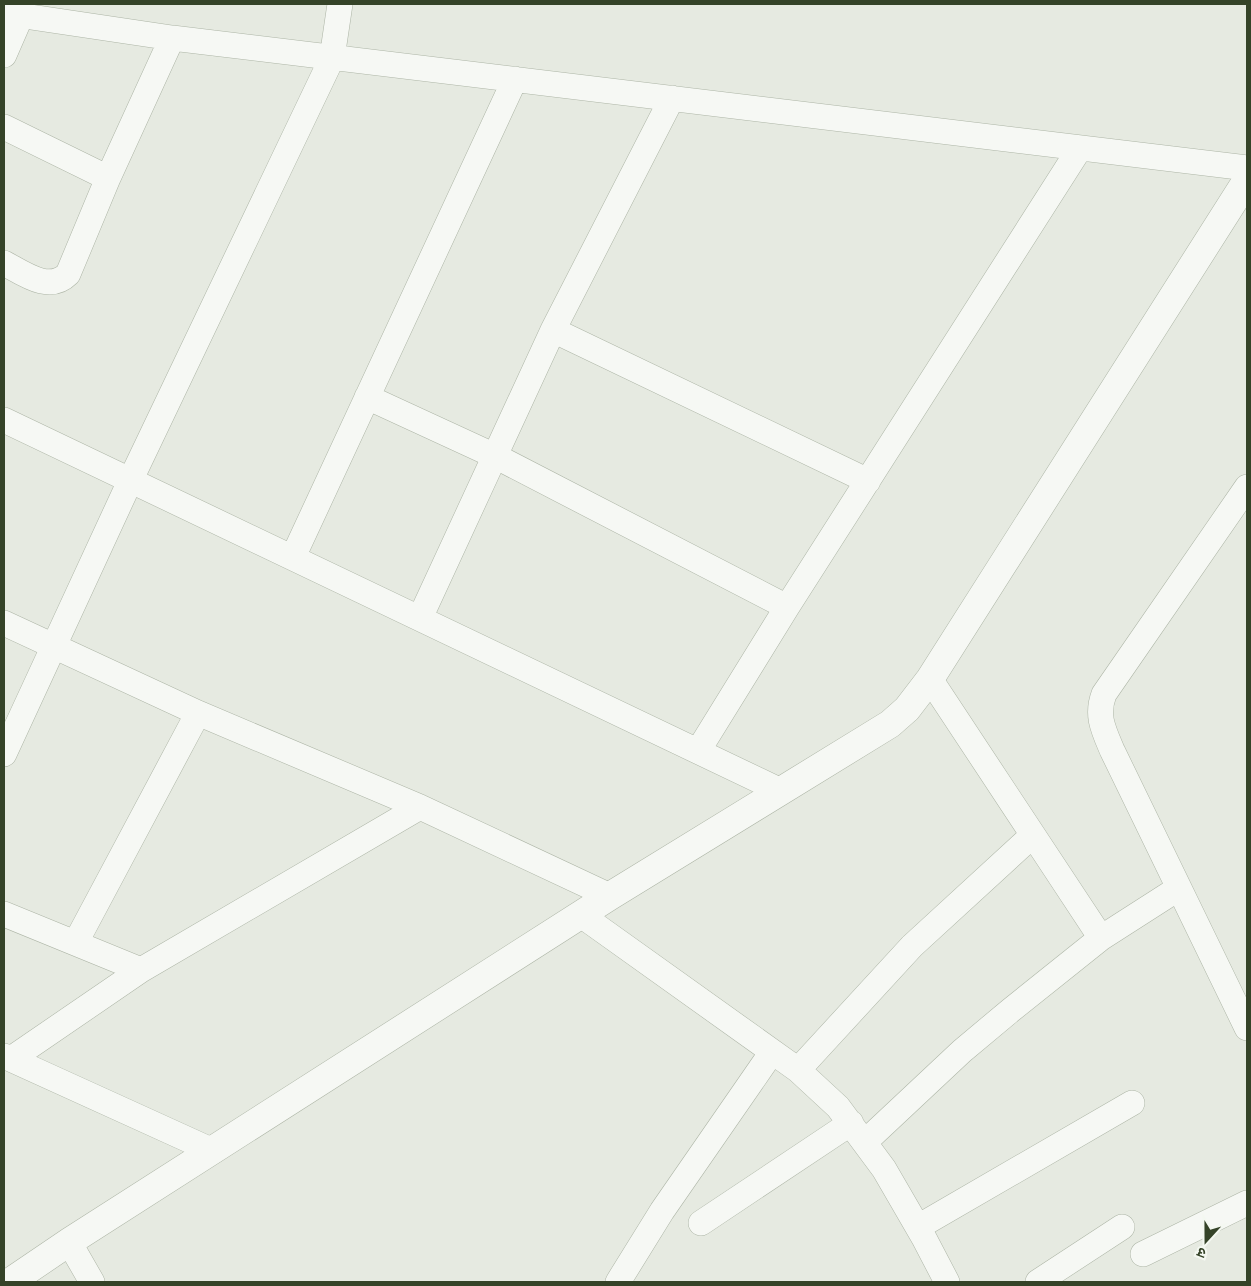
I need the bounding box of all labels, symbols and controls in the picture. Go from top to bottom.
north arrow [1181,1216,1231,1266]
text: उ [1194,1244,1208,1262]

